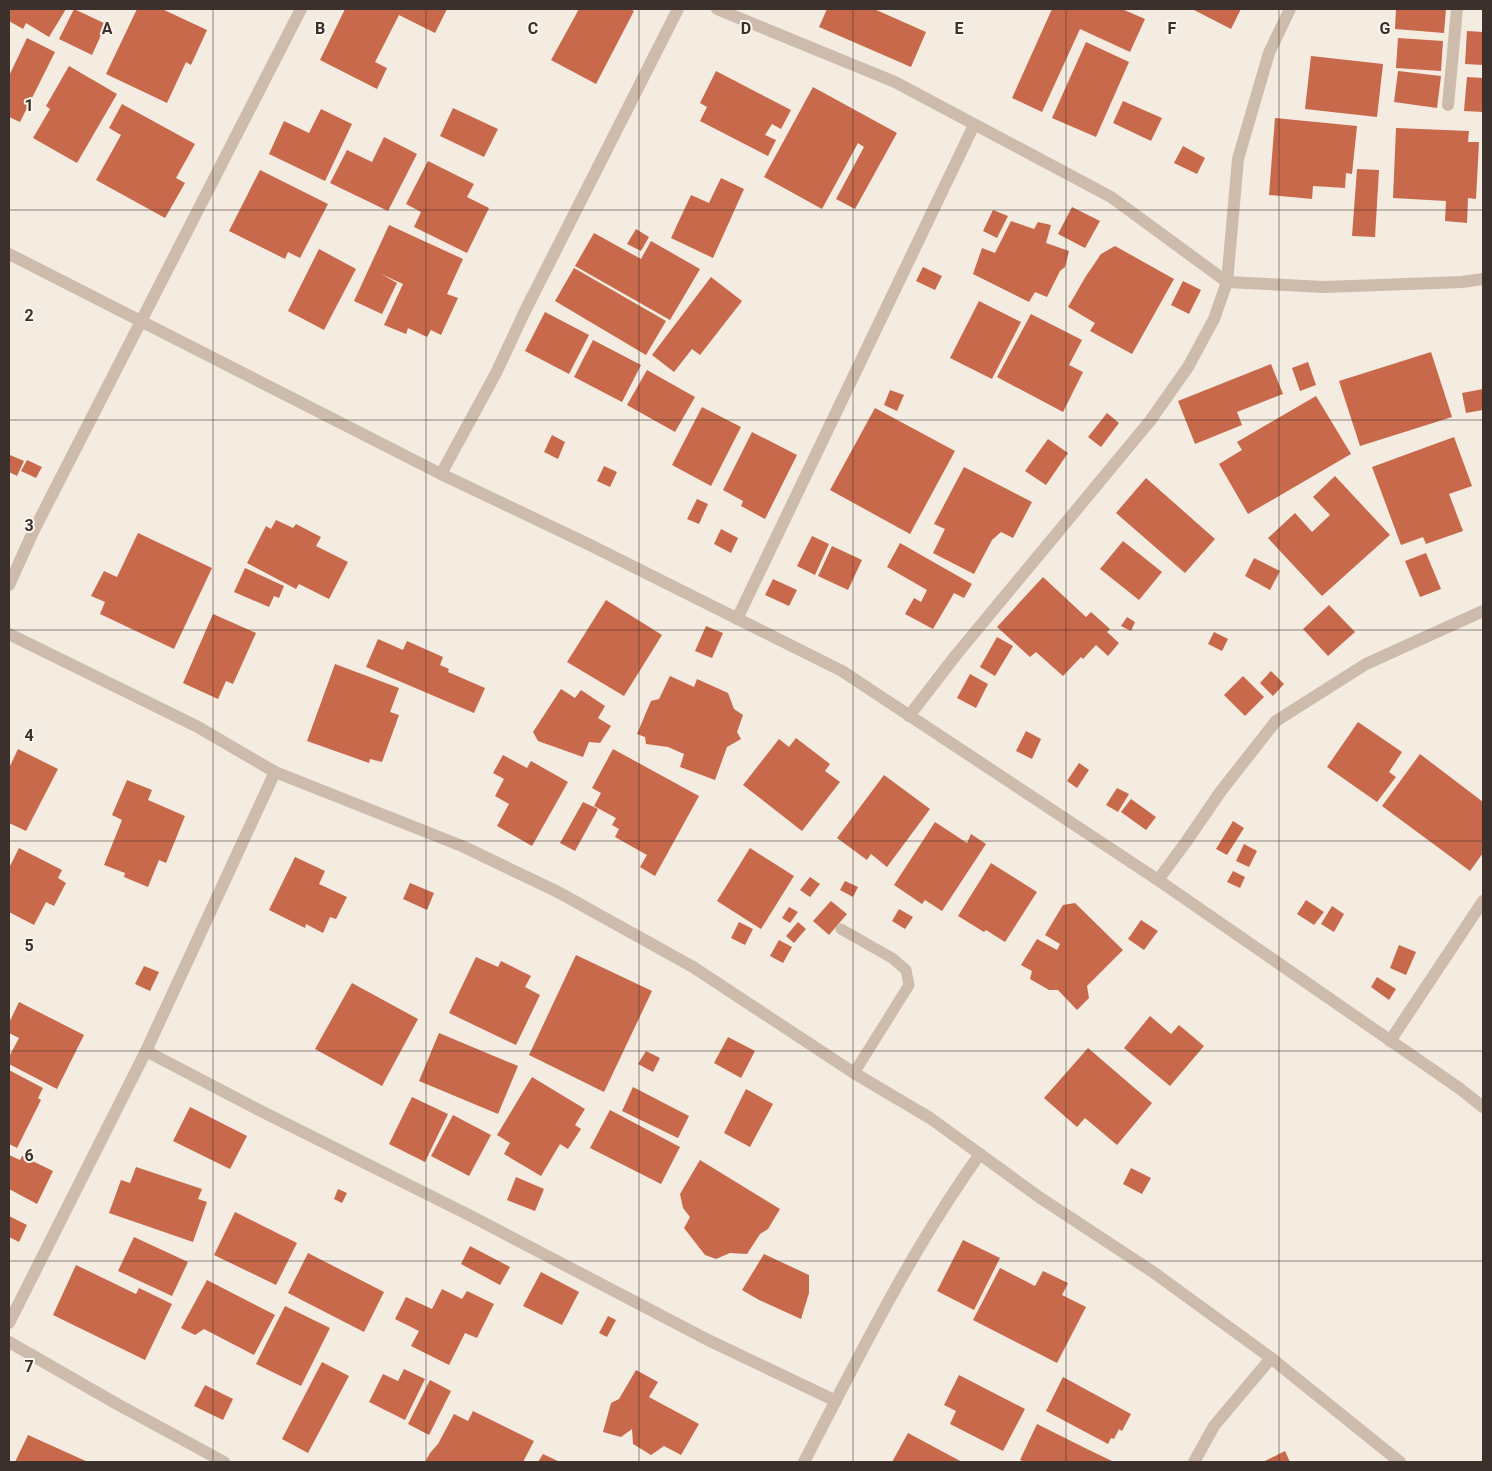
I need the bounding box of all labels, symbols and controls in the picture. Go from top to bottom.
text: A [102,19,113,38]
text: B [315,19,325,38]
text: C [528,19,538,38]
text: D [741,19,751,38]
text: E [955,19,964,38]
text: F [1168,19,1177,38]
text: G [1380,19,1391,38]
text: 1 [24,96,34,115]
text: 2 [24,306,34,325]
text: 3 [24,516,34,535]
text: 4 [24,726,34,745]
text: 5 [24,936,34,955]
text: 6 [24,1146,34,1165]
text: 7 [24,1357,34,1376]

